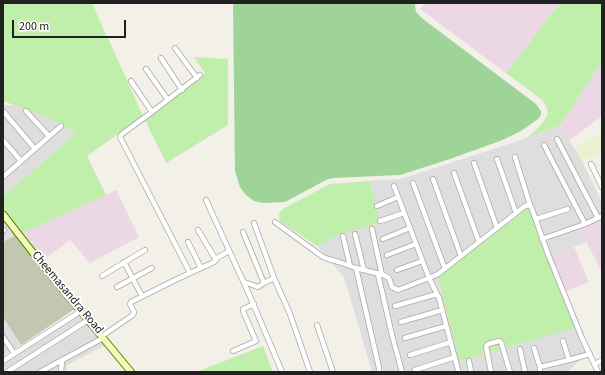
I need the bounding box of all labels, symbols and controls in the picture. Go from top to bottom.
scale bar [14,12,128,38]
text: 200 m [19,18,49,35]
street label: Cheemasandra Road [28,249,106,337]

